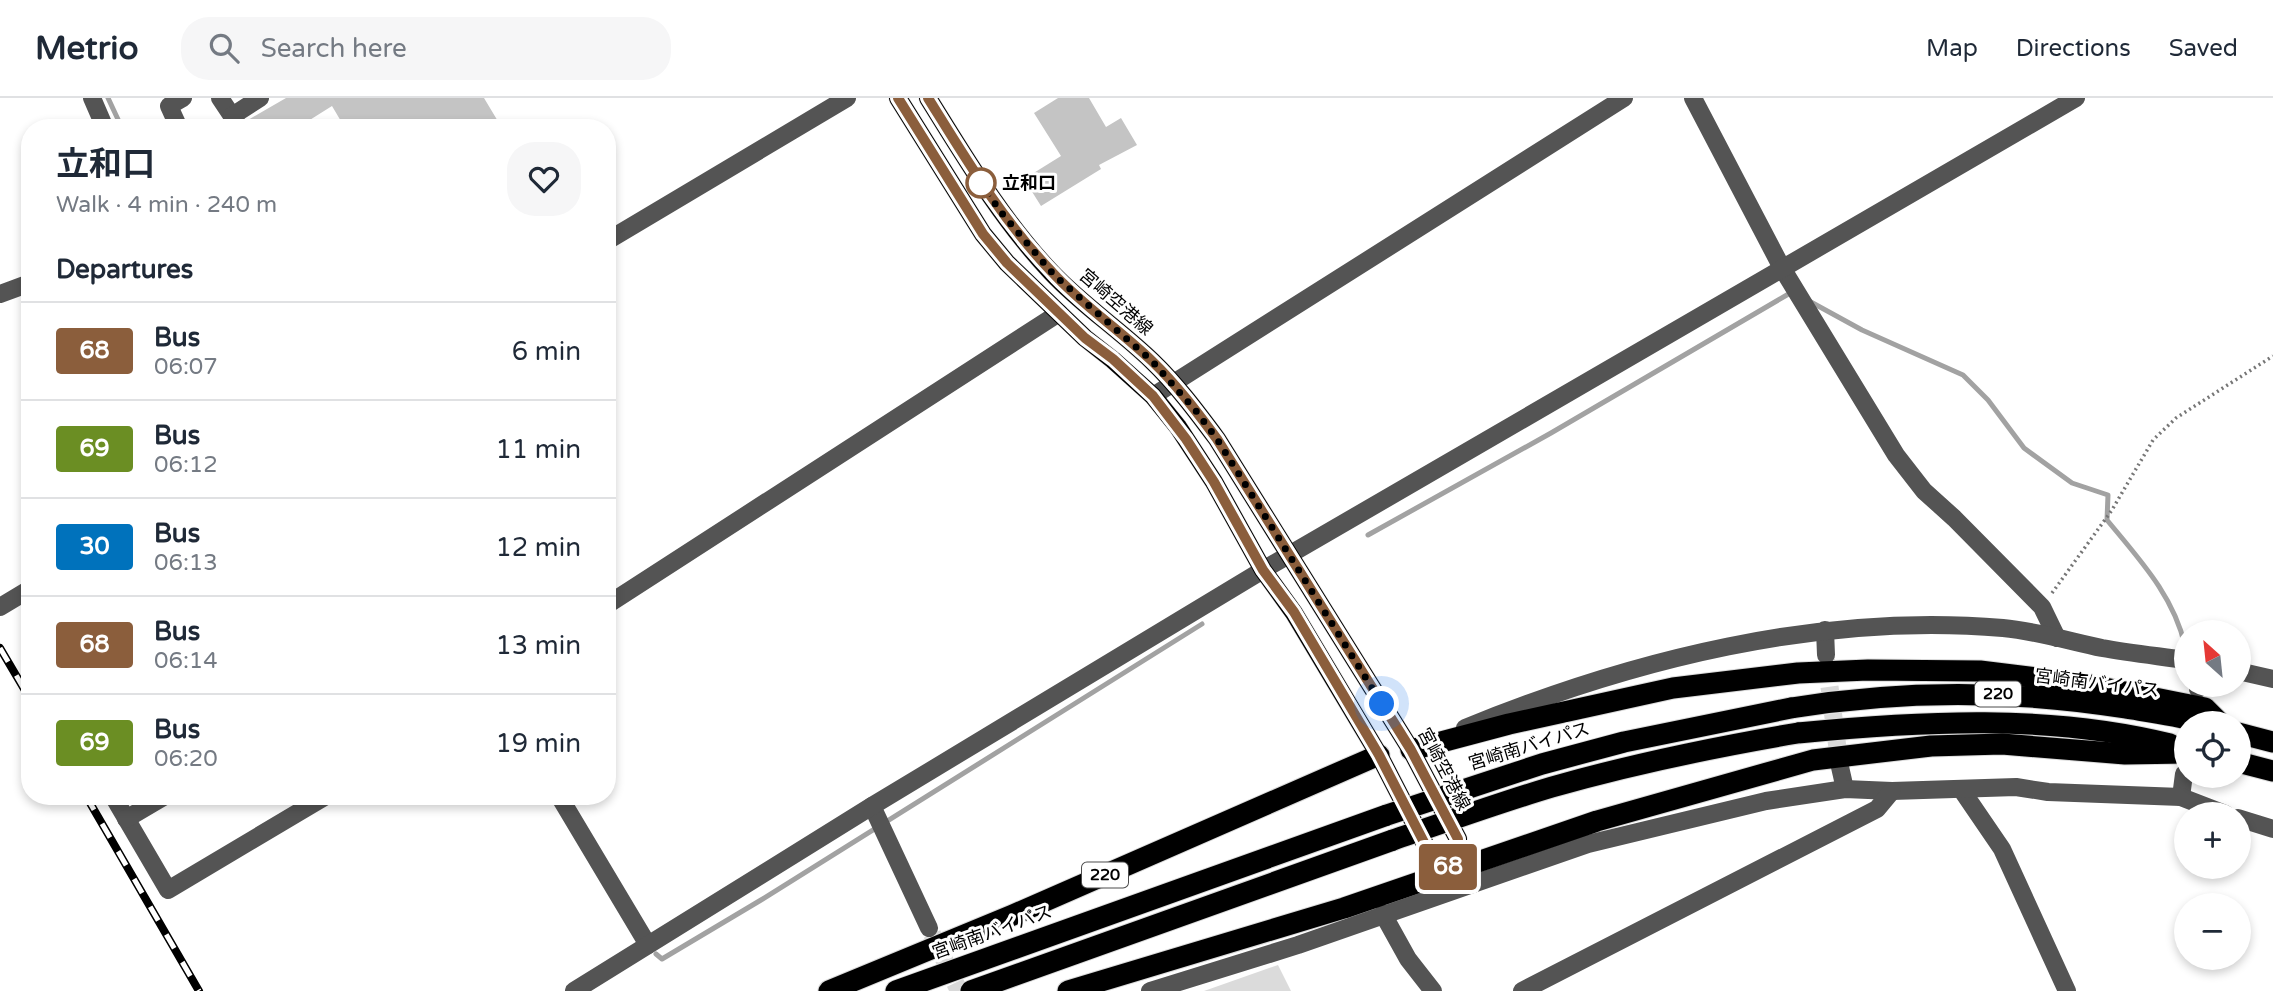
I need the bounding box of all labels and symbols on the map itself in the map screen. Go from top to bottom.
marker: 立和口 [966,168,996,198]
place label: 立和口 [1002,172,1056,194]
street label: 宮崎空港線 [1075,264,1157,340]
north arrow [2174,620,2250,696]
street label: 宮崎南バイパス [2033,664,2161,702]
road number: 220 [1975,681,2021,706]
your location [1364,686,1399,721]
street label: 宮崎南バイパス [1466,717,1592,775]
street label: 宮崎空港線 [1413,724,1475,814]
line badge: 68 [1416,844,1480,890]
road number: 220 [1082,862,1128,888]
street label: 宮崎南バイパス [929,900,1055,964]

